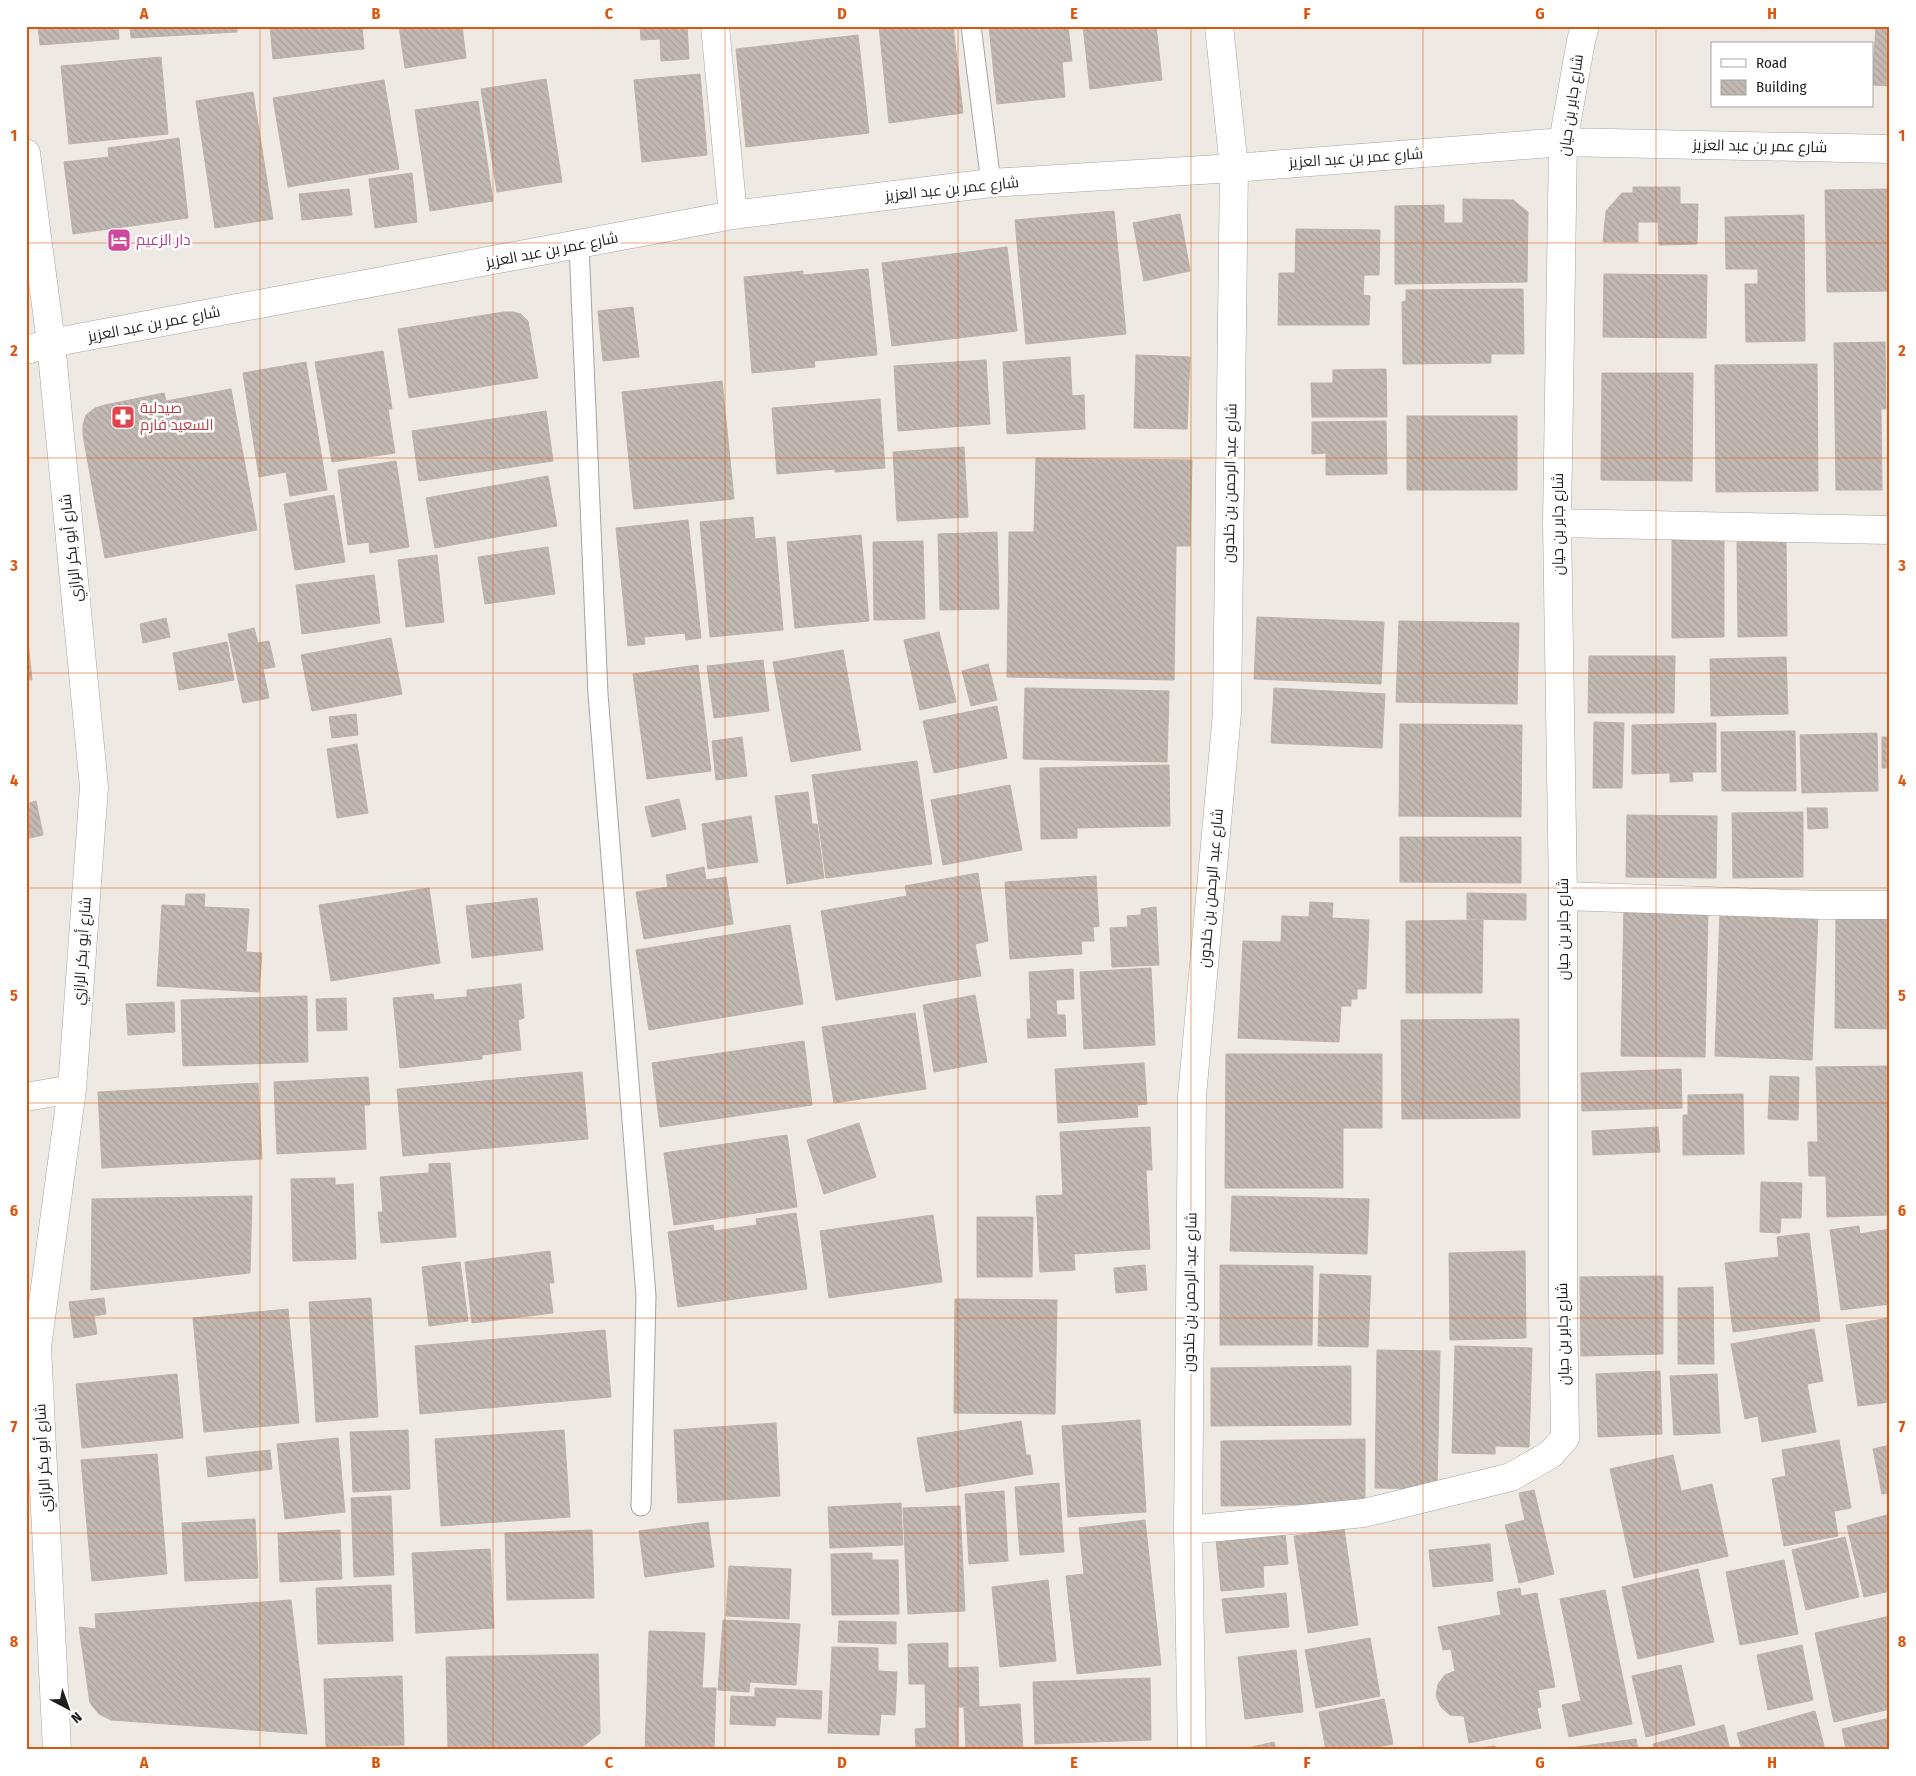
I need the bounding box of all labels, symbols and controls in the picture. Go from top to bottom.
text: A [139,4,149,23]
text: B [372,4,381,23]
text: C [605,4,614,23]
text: D [837,4,847,23]
text: E [1070,4,1078,23]
text: F [1303,4,1311,23]
text: G [1535,4,1545,23]
text: H [1767,4,1777,23]
legend [1711,42,1874,108]
street label: شارع جابر بن حيان [1555,53,1589,157]
text: Road [1756,54,1787,72]
text: Building [1756,78,1807,96]
text: 1 [11,126,17,145]
text: 1 [1899,126,1905,145]
street label: شارع عمر بن عبد العزيز [1692,136,1827,158]
street label: شارع عمر بن عبد العزيز [1287,144,1424,174]
street label: شارع عمر بن عبد العزيز [883,173,1020,207]
hotel icon: دار الزعيم [106,227,132,253]
street label: شارع عمر بن عبد العزيز [483,228,620,274]
place label: دار الزعيم [136,231,191,250]
street label: شارع عمر بن عبد العزيز [85,302,222,348]
text: 2 [9,341,18,360]
text: 2 [1897,341,1906,360]
place label: صيدلية السعيد فارم [140,399,213,435]
street label: شارع عبد الرحمن بن خلدون [1220,403,1242,563]
pharmacy icon: صيدلية السعيد فارم [110,404,136,430]
street label: شارع جابر بن حيان [1549,473,1569,575]
street label: شارع أبو بكر الرازي [55,493,89,603]
text: 3 [9,556,18,575]
text: 3 [1897,556,1906,575]
text: 4 [10,771,18,790]
text: 4 [1898,771,1906,790]
street label: شارع عبد الرحمن بن خلدون [1195,808,1229,968]
street label: شارع جابر بن حيان [1554,878,1574,980]
street label: شارع أبو بكر الرازي [68,896,98,1006]
text: 5 [10,986,18,1005]
text: 5 [1898,986,1906,1005]
text: 6 [10,1201,18,1220]
text: 6 [1898,1201,1906,1220]
street label: شارع عبد الرحمن بن خلدون [1180,1212,1202,1372]
street label: شارع جابر بن حيان [1553,1283,1575,1385]
street label: شارع أبو بكر الرازي [30,1403,58,1513]
text: 7 [11,1417,18,1436]
text: 7 [1899,1417,1906,1436]
text: 8 [10,1632,19,1651]
text: 8 [1898,1632,1907,1651]
north arrow [42,1684,92,1734]
text: N [67,1708,85,1727]
text: A [139,1753,149,1772]
text: B [372,1753,381,1772]
text: C [605,1753,614,1772]
text: D [837,1753,847,1772]
text: E [1070,1753,1078,1772]
text: F [1303,1753,1311,1772]
text: G [1535,1753,1545,1772]
text: H [1767,1753,1777,1772]

